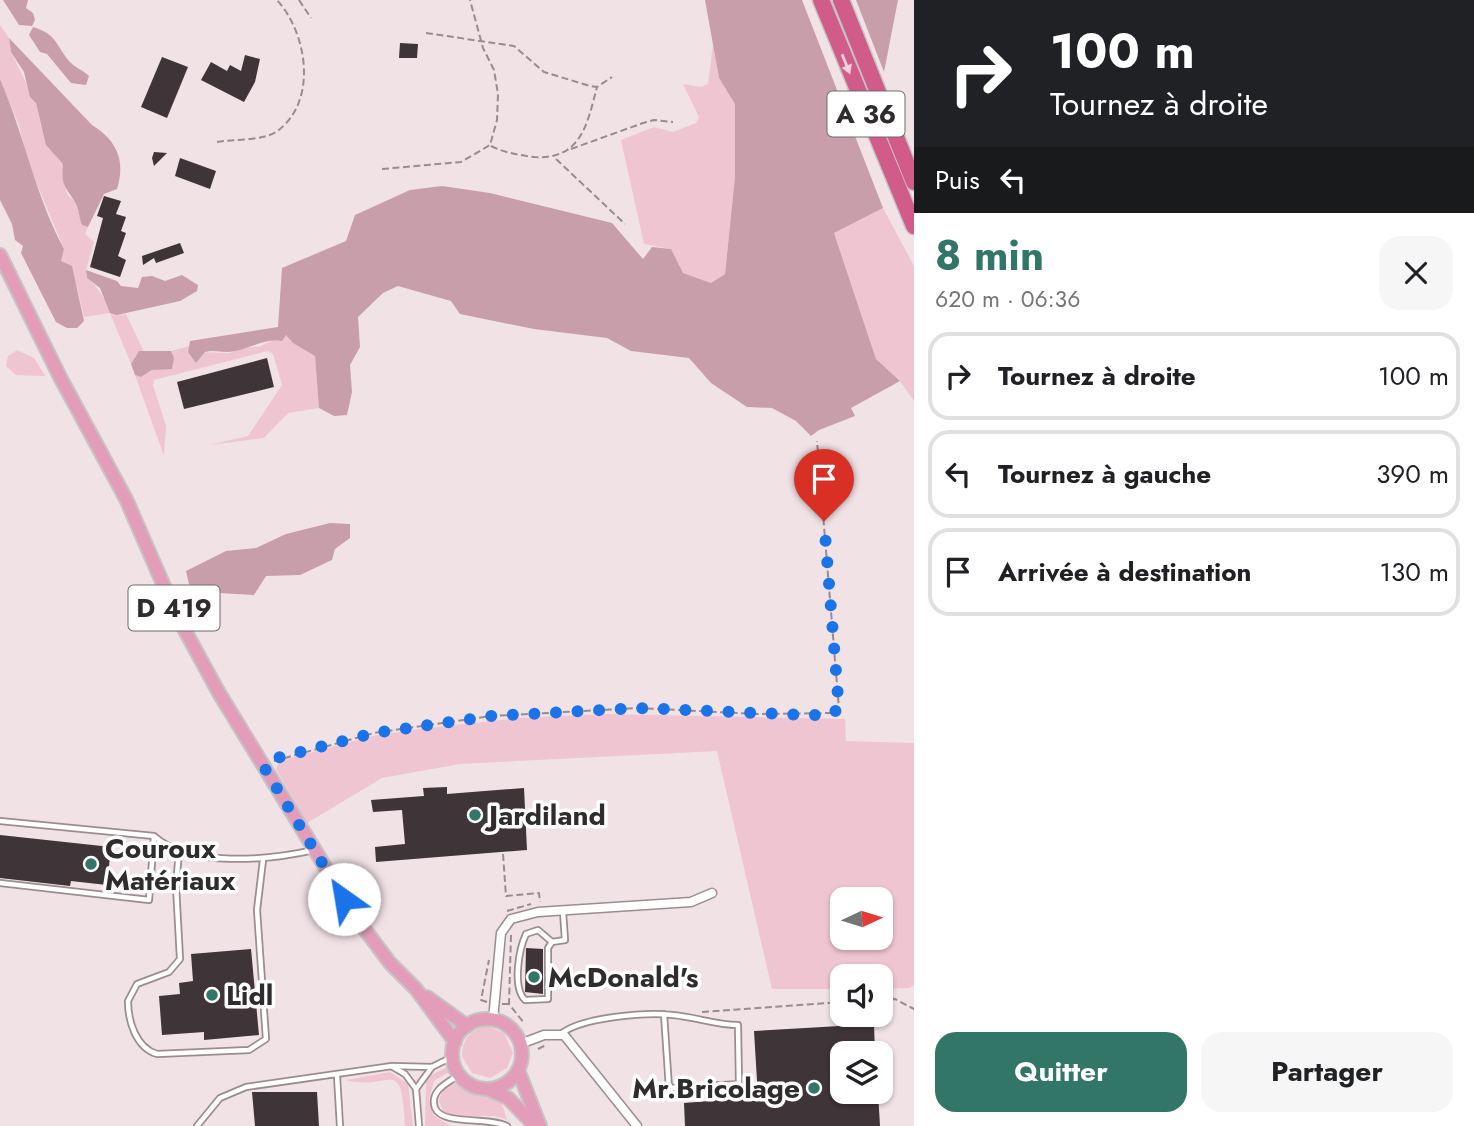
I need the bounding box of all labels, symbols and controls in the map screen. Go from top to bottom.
text: 100 m [1050,16,1195,86]
icon: right [935,28,1026,119]
one-way arrow [840,53,851,74]
text: Tournez à droite [1050,81,1268,127]
road number: A 36 [828,91,904,136]
text: Puis [935,161,980,199]
icon: left [994,161,1032,199]
text: 8 min [935,225,1044,286]
button: close [1379,236,1453,310]
text: 620 m · 06:36 [935,282,1080,316]
icon: right [939,357,977,395]
text: Tournez à droite [998,357,1196,395]
text: 100 m [1378,357,1449,395]
pin [794,449,854,521]
icon: left [939,455,977,493]
text: Tournez à gauche [998,455,1211,493]
text: 390 m [1376,455,1449,493]
icon: arrive [805,460,843,498]
icon: arrive [939,553,977,591]
text: Arrivée à destination [998,553,1251,591]
text: 130 m [1379,553,1449,591]
road number: D 419 [128,586,220,630]
place label: Jardiland [484,795,606,836]
marker: Jardiland [467,807,483,823]
place label: Couroux Matériaux [105,828,235,901]
marker: Couroux Matériaux [83,856,99,872]
position arrow [307,862,381,936]
north arrow [830,887,892,950]
map controls [830,887,893,1104]
place label: McDonald's [548,957,699,998]
button: sound [830,964,893,1027]
marker: McDonald's [526,969,542,985]
place label: Lidl [226,975,273,1016]
marker: Lidl [204,987,220,1003]
button: Quitter [935,1032,1187,1112]
button: Partager [1201,1032,1453,1112]
button: layers [830,1041,893,1104]
place label: Mr.Bricolage [632,1068,800,1109]
marker: Mr.Bricolage [806,1080,822,1096]

